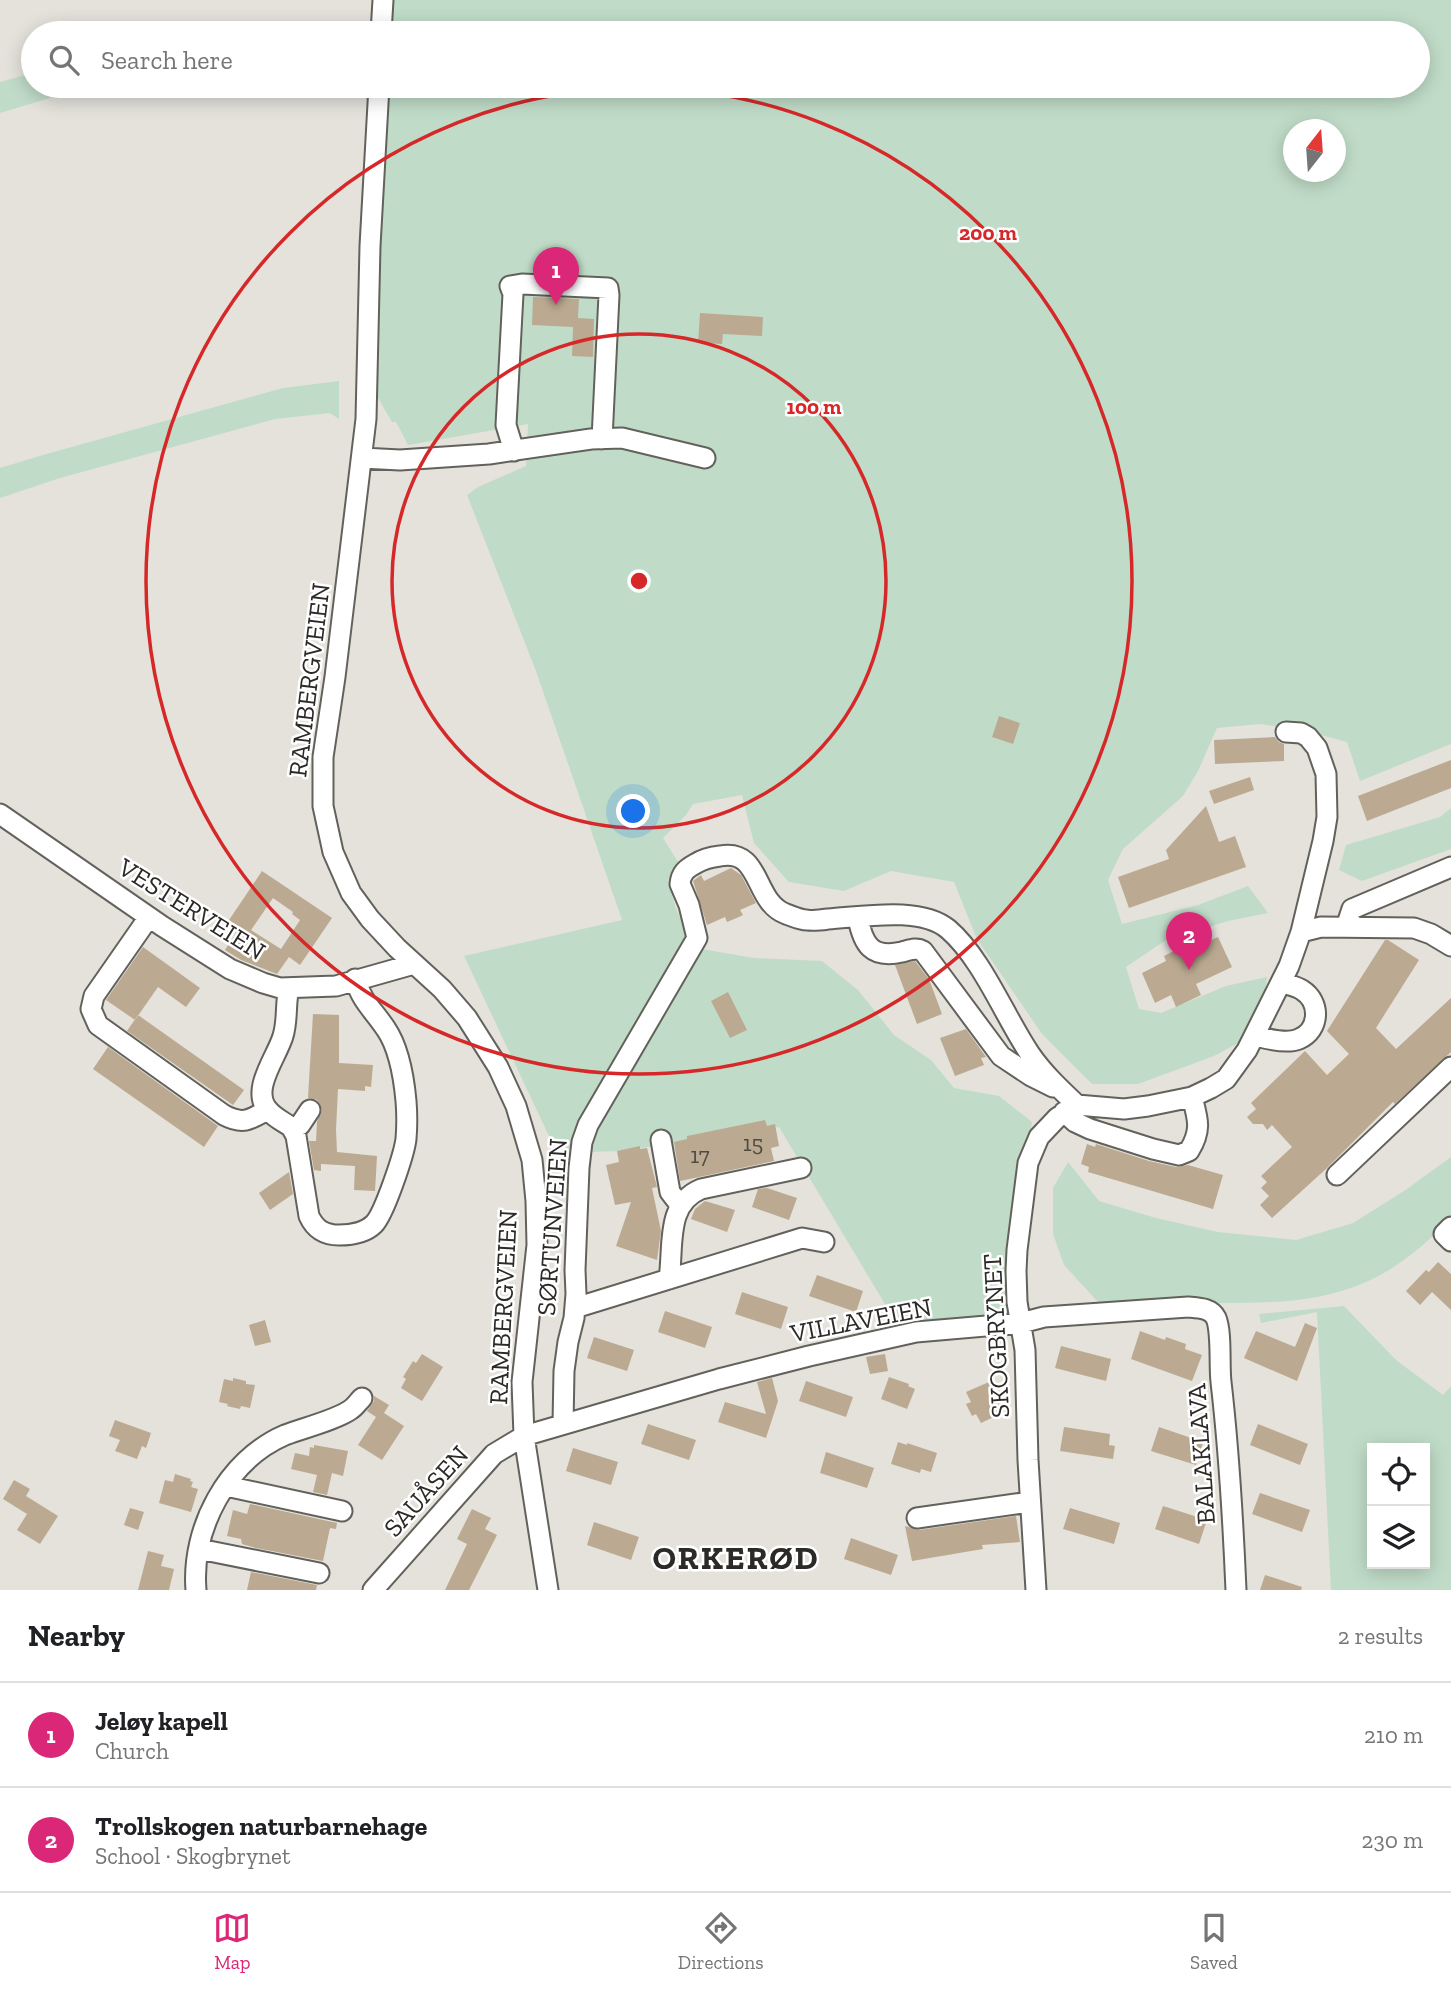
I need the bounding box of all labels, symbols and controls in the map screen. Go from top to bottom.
search box [21,21,1430,98]
icon: search [45,41,83,79]
text: Search here [101,44,233,76]
north arrow [1283,119,1346,182]
text: 200 m [959,220,1017,245]
pin: 1 [533,247,579,305]
text: 100 m [787,394,842,419]
centre of rings [627,569,651,593]
street label: RAMBERGVEIEN [281,581,337,779]
your location [616,794,650,828]
street label: VESTERVEIEN [112,850,272,967]
pin: 2 [1166,912,1212,970]
house number: 15 [743,1129,763,1157]
street label: SØRTUNVEIEN [530,1137,574,1317]
house number: 17 [690,1141,710,1169]
street label: RAMBERGVEIEN [482,1209,524,1405]
street label: SKOGBRYNET [976,1253,1016,1419]
street label: VILLAVEIEN [786,1291,935,1350]
street label: BALAKLAVA [1180,1381,1222,1525]
street label: SAUÅSEN [377,1439,475,1543]
map controls [1367,1443,1430,1569]
button: locate [1367,1443,1430,1506]
button: layers [1367,1506,1430,1569]
district label: ORKERØD [652,1538,820,1577]
text: Nearby [28,1618,125,1654]
text: 2 results [1338,1622,1423,1650]
text: Jeløy kapell [95,1705,228,1737]
text: 1 [46,1721,56,1749]
text: 210 m [1364,1721,1423,1749]
text: Church [95,1737,169,1765]
text: Trollskogen naturbarnehage [95,1810,427,1842]
text: 2 [45,1826,57,1854]
text: 230 m [1362,1826,1423,1854]
text: School · Skogbrynet [95,1842,290,1870]
tab: Map [213,1909,251,1974]
tab: Directions [678,1909,764,1974]
tab: Saved [1190,1909,1238,1974]

